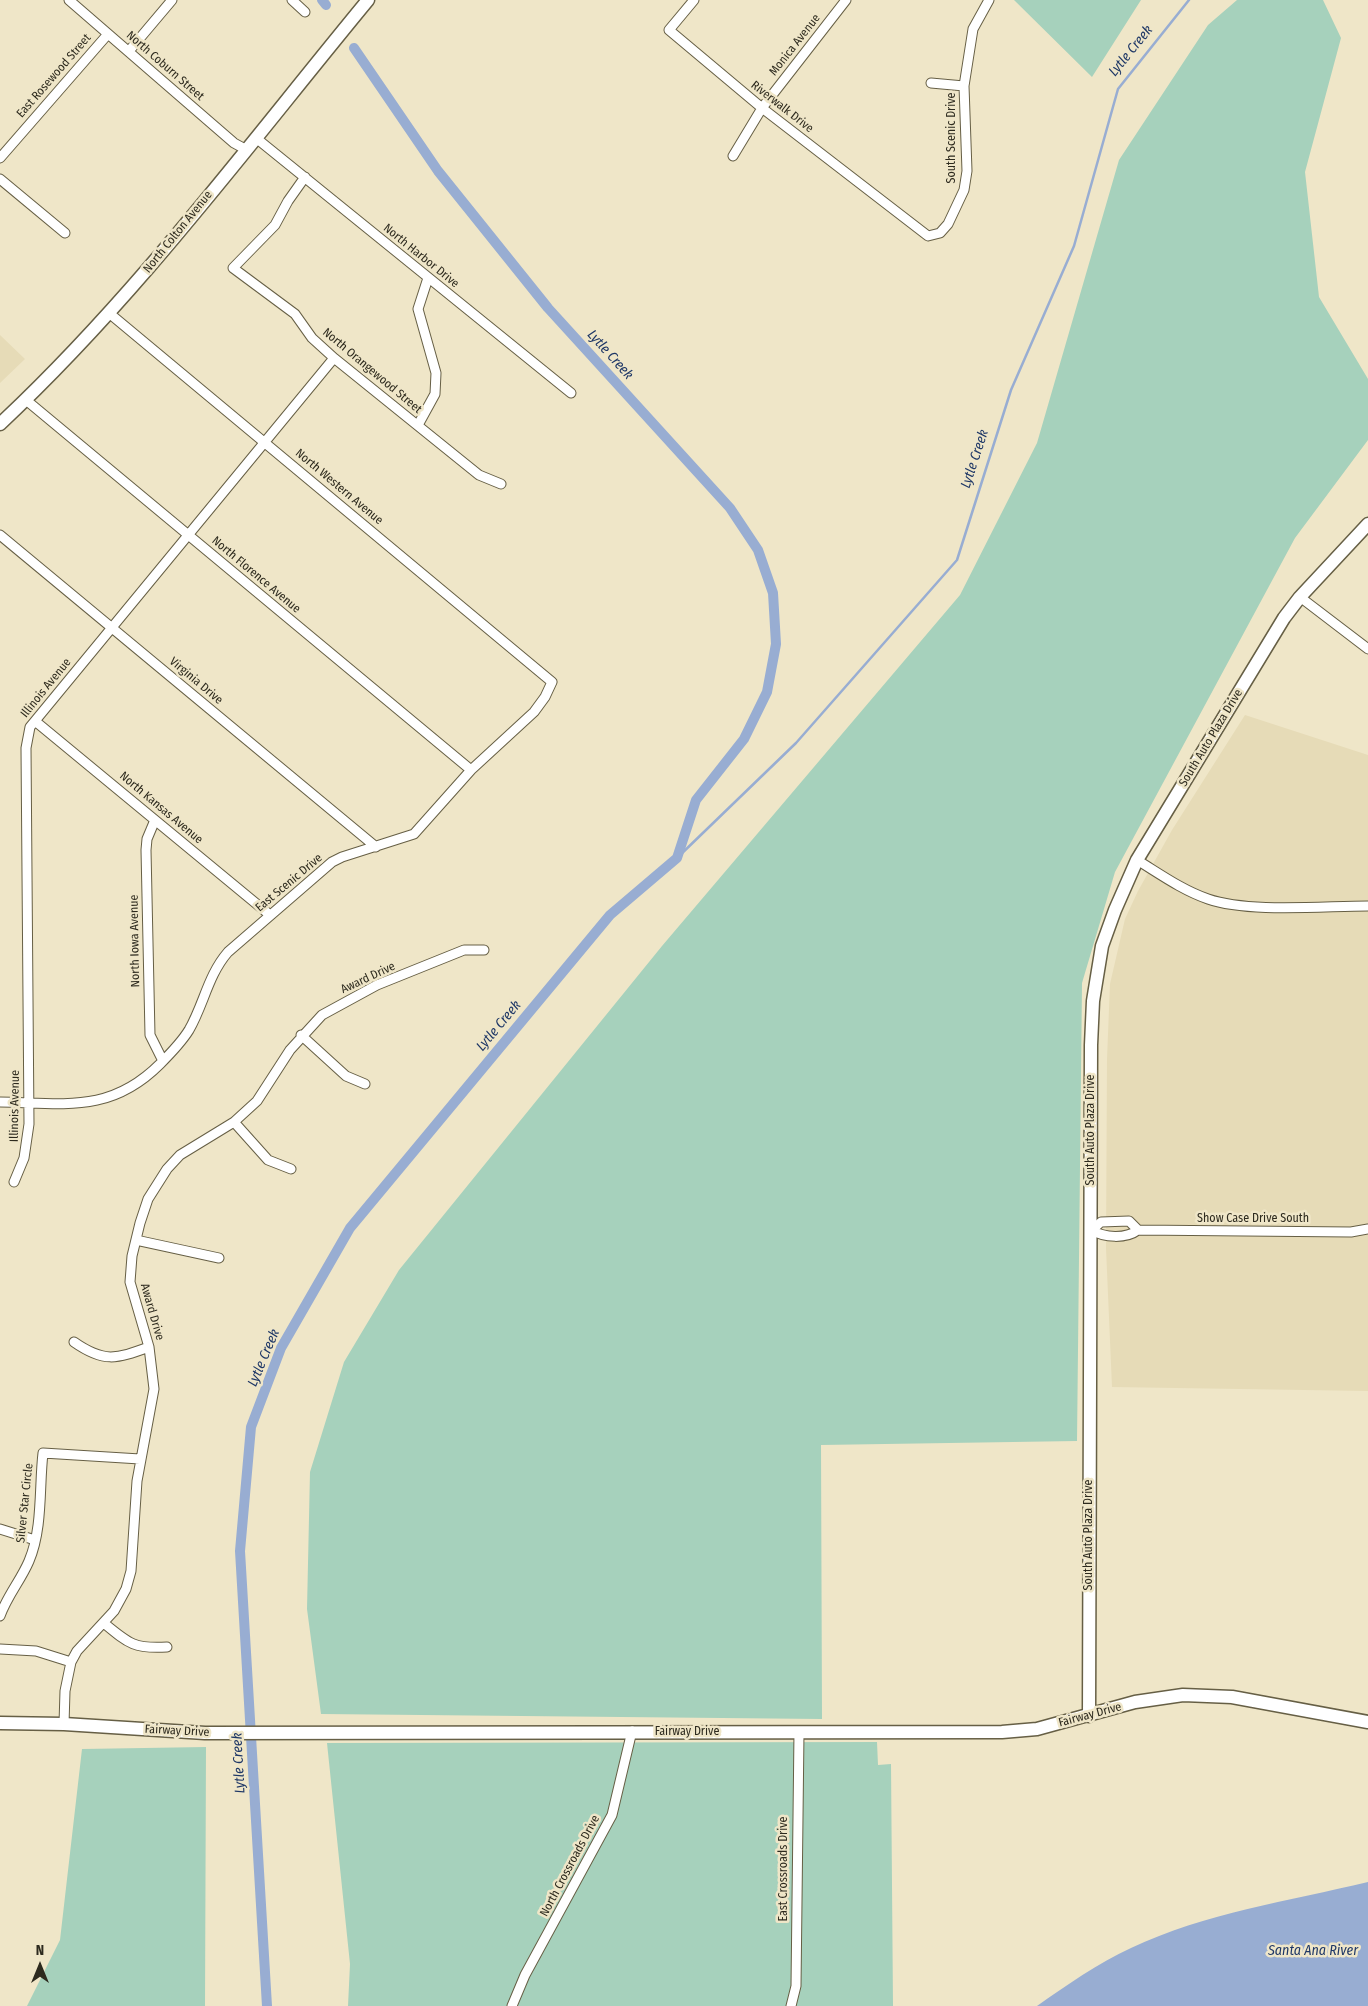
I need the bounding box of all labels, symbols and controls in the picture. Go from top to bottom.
street label: Monica Avenue [767,11,823,79]
water label: Lytle Creek [1105,22,1157,80]
street label: North Coburn Street [123,28,207,104]
street label: East Rosewood Street [14,31,94,121]
street label: Riverwalk Drive [748,78,816,136]
street label: South Scenic Drive [945,92,959,184]
street label: North Colton Avenue [140,188,216,276]
street label: North Harbor Drive [380,221,462,291]
street label: North Orangewood Street [319,325,425,417]
water label: Lytle Creek [583,327,637,383]
water label: Lytle Creek [958,427,992,491]
street label: North Western Avenue [292,446,386,528]
street label: North Florence Avenue [209,534,303,616]
street label: Illinois Avenue [18,655,74,721]
street label: Virginia Drive [166,655,226,707]
street label: South Auto Plaza Drive [1176,687,1246,789]
street label: North Kansas Avenue [116,769,206,847]
street label: East Scenic Drive [253,851,325,915]
street label: North Iowa Avenue [127,894,143,988]
street label: Award Drive [338,959,398,997]
water label: Lytle Creek [473,997,525,1055]
street label: Illinois Avenue [7,1070,23,1142]
street label: South Auto Plaza Drive [1084,1075,1098,1185]
street label: Show Case Drive South [1197,1212,1309,1226]
street label: Award Drive [137,1282,167,1342]
water label: Lytle Creek [244,1327,284,1389]
street label: Silver Star Circle [14,1462,36,1544]
street label: South Auto Plaza Drive [1082,1480,1096,1590]
street label: Fairway Drive [1057,1700,1123,1730]
street label: Fairway Drive [144,1722,210,1740]
street label: Fairway Drive [655,1725,719,1739]
water label: Lytle Creek [229,1732,249,1794]
street label: North Crossroads Drive [537,1813,603,1919]
street label: East Crossroads Drive [777,1816,791,1922]
north arrow [15,1941,65,1991]
text: N [36,1942,44,1959]
water label: Santa Ana River [1268,1943,1358,1959]

